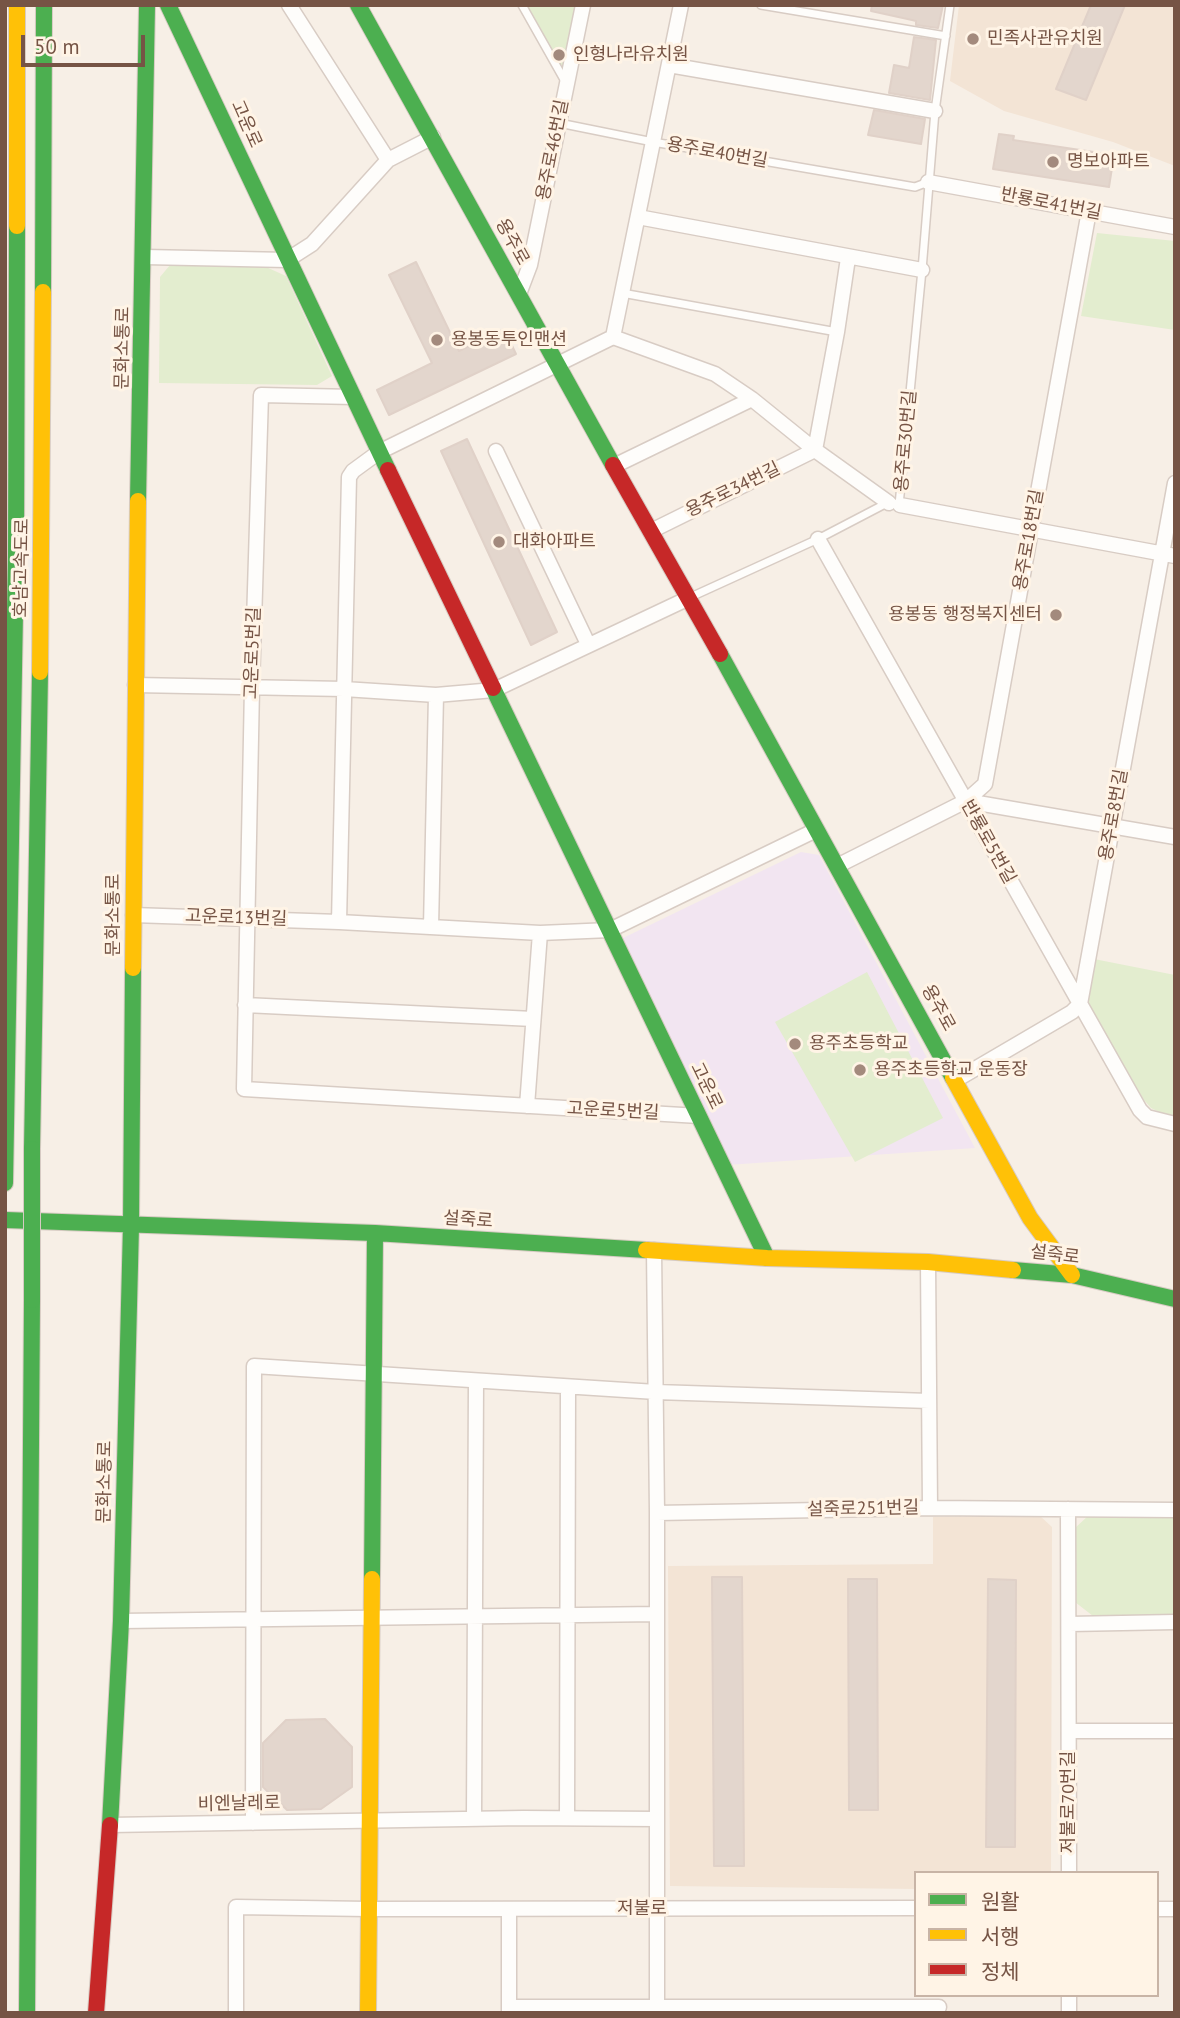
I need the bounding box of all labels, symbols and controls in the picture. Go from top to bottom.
scale bar [24,21,149,65]
place label: 민족사관유치원 [987,28,1103,50]
marker: 민족사관유치원 [965,31,981,47]
text: 50 m [34,33,80,60]
place label: 인형나라유치원 [573,44,689,66]
marker: 인형나라유치원 [551,47,567,63]
street label: 고운로 [226,97,266,151]
street label: 용주로46번길 [533,98,573,202]
street label: 용주로40번길 [665,133,769,173]
place label: 명보아파트 [1067,151,1150,173]
marker: 명보아파트 [1045,154,1061,170]
street label: 반룡로41번길 [999,184,1103,224]
street label: 용주로 [491,215,533,269]
street label: 문화소통로 [111,306,135,390]
place label: 용봉동투인맨션 [451,329,567,351]
marker: 용봉동투인맨션 [429,332,445,348]
street label: 용주로30번길 [891,389,921,493]
street label: 용주로34번길 [682,458,784,522]
street label: 용주로18번길 [1009,488,1049,592]
street label: 호남고속도로 [10,518,34,618]
place label: 대화아파트 [513,531,596,553]
marker: 대화아파트 [491,534,507,550]
place label: 용봉동 행정복지센터 [888,604,1042,626]
street label: 고운로5번길 [241,606,265,700]
marker: 용봉동 행정복지센터 [1048,607,1064,623]
street label: 용주로8번길 [1095,768,1133,862]
street label: 반룡로5번길 [956,796,1020,888]
street label: 문화소통로 [103,874,125,956]
street label: 고운로13번길 [184,905,288,931]
street label: 용주로 [917,981,959,1035]
place label: 용주초등학교 [809,1033,908,1055]
marker: 용주초등학교 [787,1036,803,1052]
street label: 고운로 [685,1059,727,1113]
place label: 용주초등학교 운동장 [874,1059,1028,1081]
marker: 용주초등학교 운동장 [852,1062,868,1078]
street label: 고운로5번길 [566,1098,660,1124]
street label: 설죽로 [442,1207,494,1233]
street label: 설죽로 [1029,1241,1081,1269]
street label: 문화소통로 [93,1440,117,1524]
street label: 설죽로251번길 [807,1497,919,1521]
street label: 저불로70번길 [1058,1751,1080,1853]
street label: 비엔날레로 [197,1792,281,1816]
legend [914,1871,1159,1997]
text: 원활 [981,1888,1020,1915]
street label: 저불로 [617,1898,667,1920]
text: 서행 [981,1923,1020,1950]
text: 정체 [981,1958,1020,1985]

